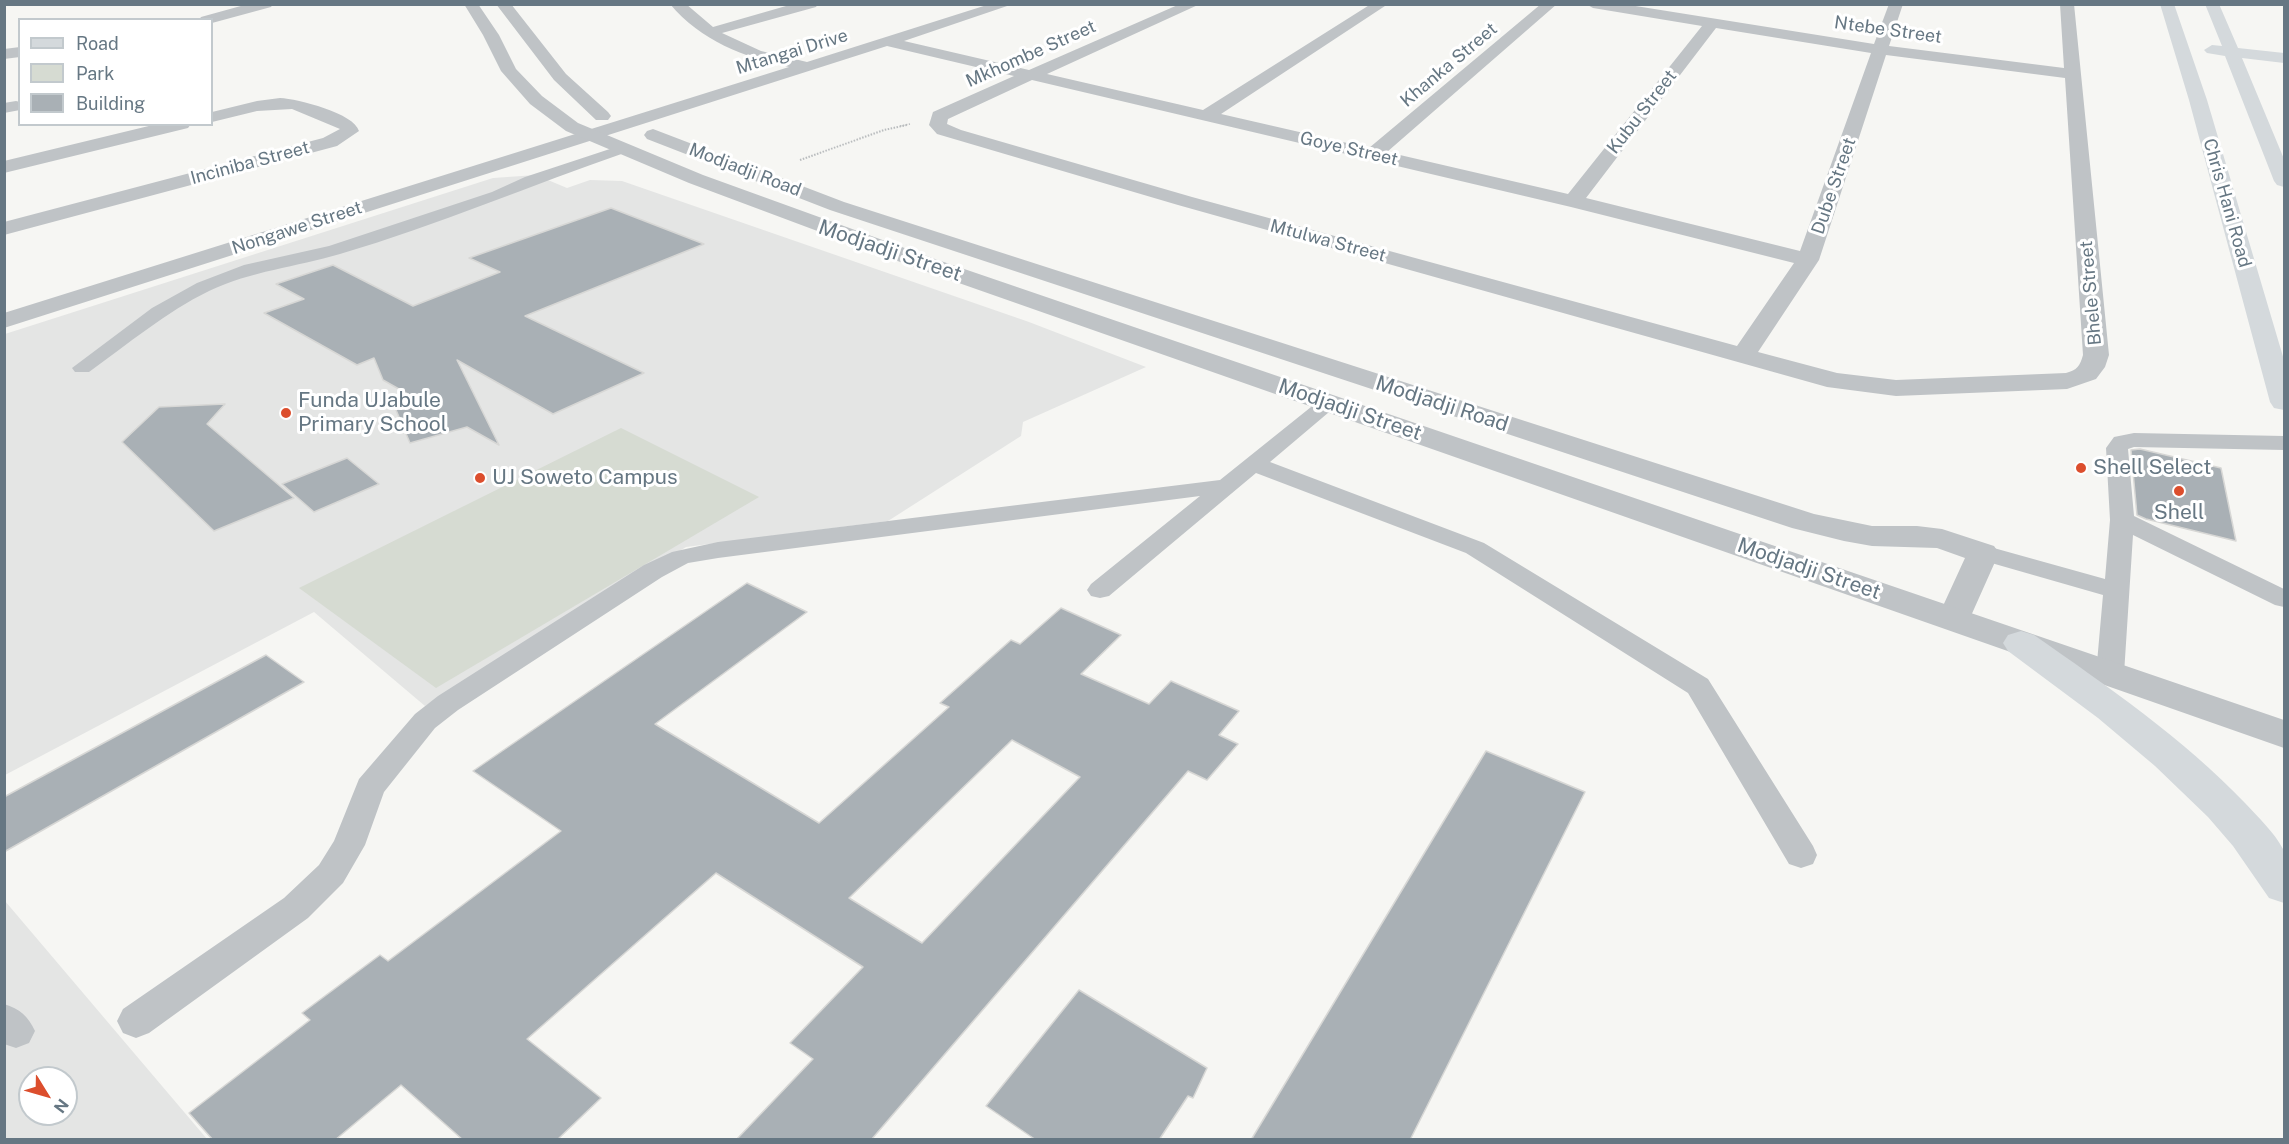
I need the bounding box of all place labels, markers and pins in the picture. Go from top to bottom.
place label: Funda UJabule Primary School [298,388,447,438]
marker: Funda UJabule Primary School [279,406,293,420]
place label: Shell Select [2093,455,2211,481]
marker: Shell Select [2074,461,2088,475]
place label: UJ Soweto Campus [492,465,678,491]
marker: UJ Soweto Campus [473,471,487,485]
marker: Shell [2172,484,2186,498]
place label: Shell [2154,500,2204,526]

